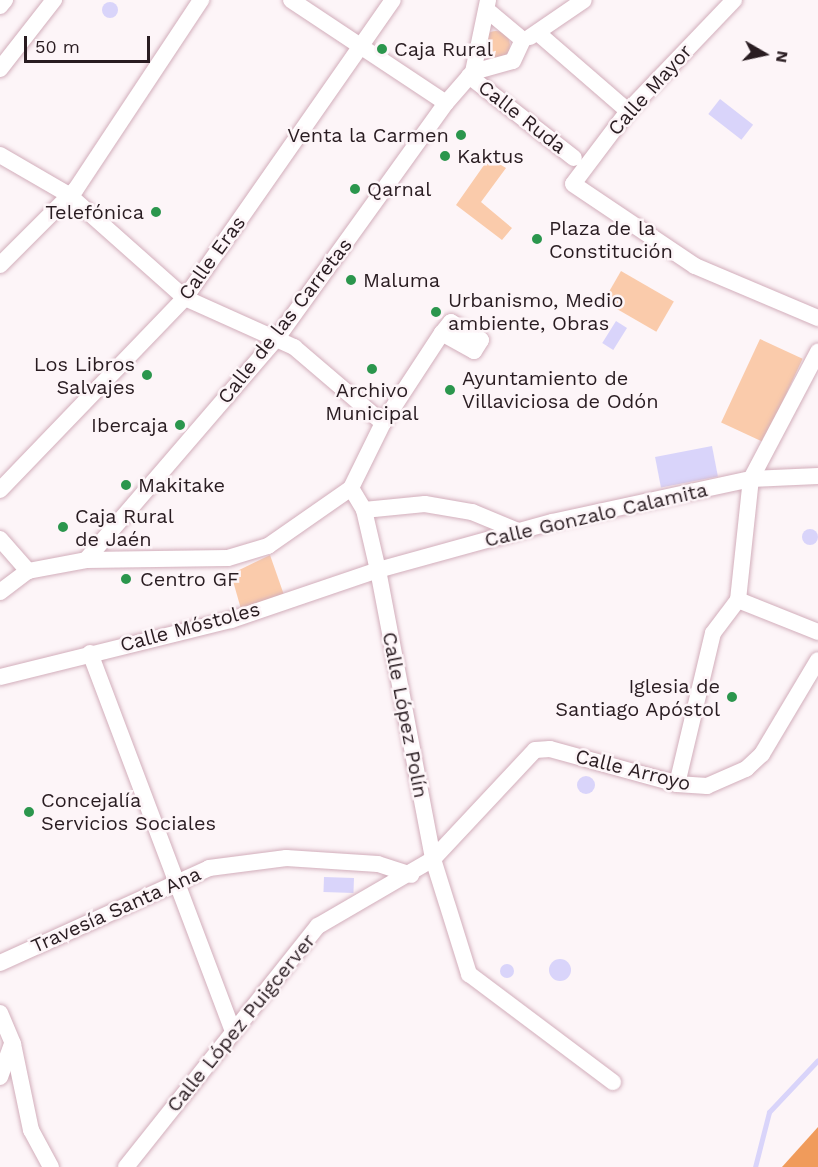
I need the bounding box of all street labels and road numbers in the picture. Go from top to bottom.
street label: Calle Mayor [603,40,697,140]
street label: Calle Ruda [473,75,571,159]
street label: Calle Eras [173,211,251,305]
street label: Calle de las Carretas [213,233,357,409]
street label: Calle Gonzalo Calamita [482,478,710,552]
street label: Calle Móstoles [118,597,262,657]
street label: Calle López Polín [377,630,433,800]
street label: Calle Arroyo [572,744,694,796]
street label: Travesía Santa Ana [27,861,205,959]
street label: Calle López Puigcerver [162,929,320,1117]

